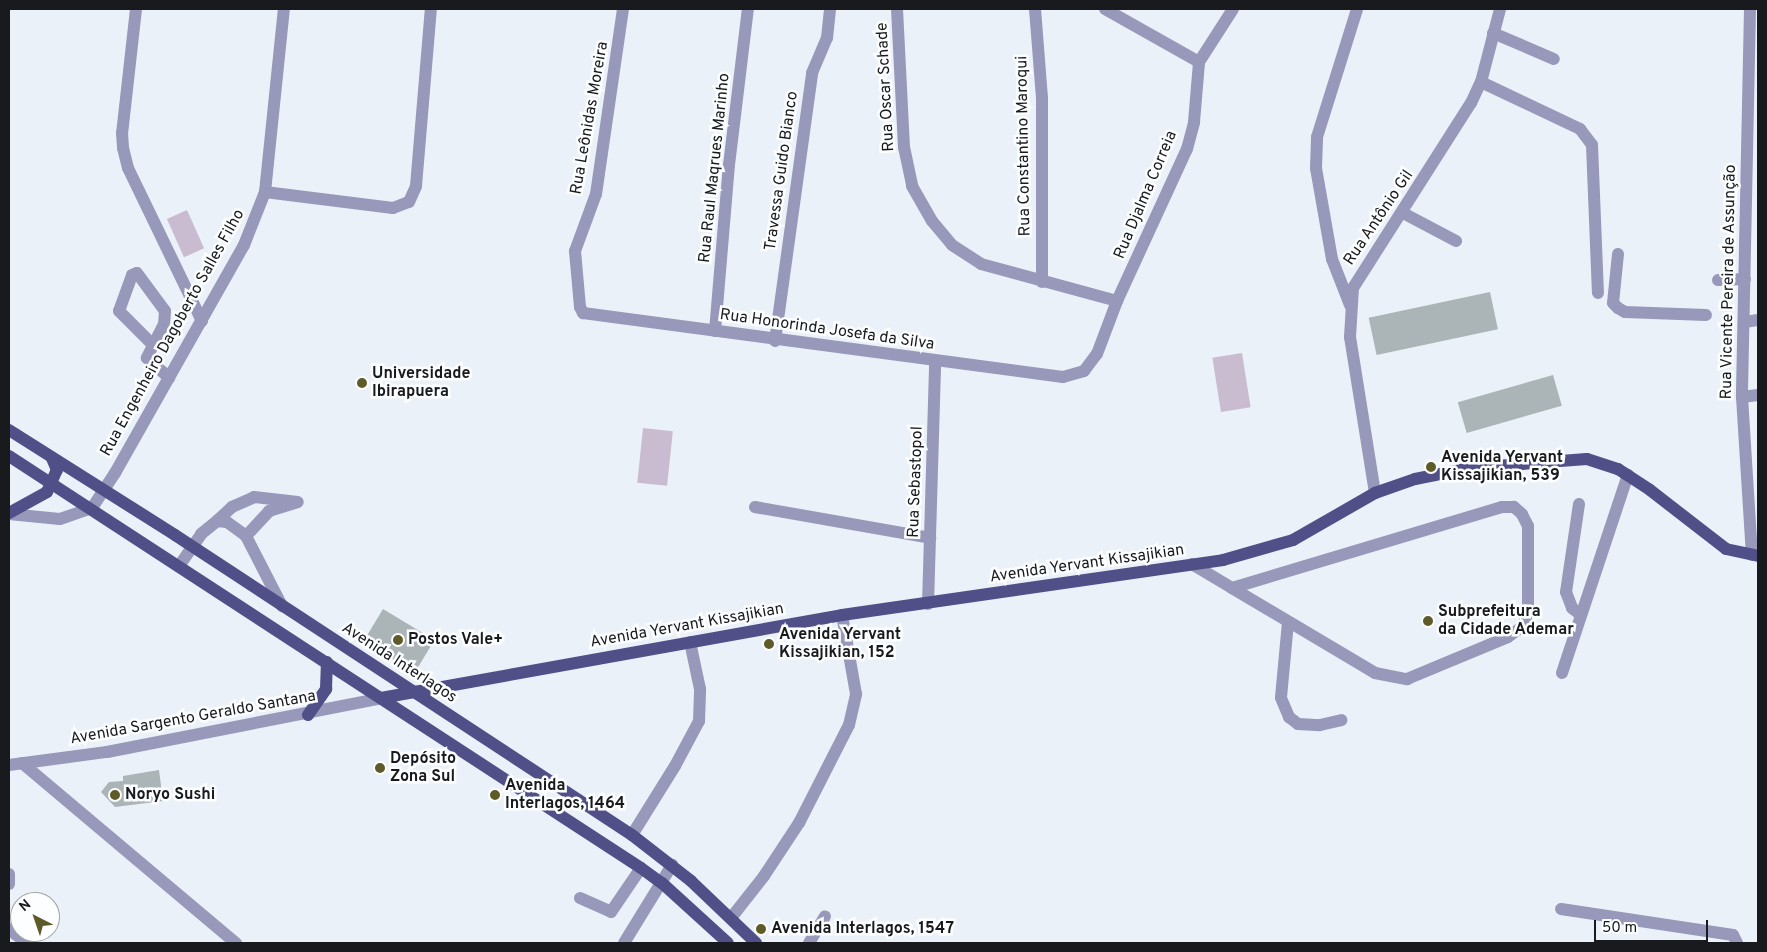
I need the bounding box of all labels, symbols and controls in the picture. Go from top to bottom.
street label: Rua Oscar Schade [873,22,899,152]
street label: Rua Leônidas Moreira [567,40,613,196]
street label: Rua Constantino Maroqui [1013,56,1035,236]
street label: Rua Raul Maqrues Marinho [695,72,735,264]
street label: Travessa Guido Bianco [761,90,803,252]
street label: Rua Djalma Correia [1110,128,1182,262]
street label: Rua Vicente Pereira de Assunção [1717,164,1741,400]
street label: Rua Antônio Gil [1340,166,1418,270]
street label: Rua Engenheiro Dagoberto Salles Filho [97,206,249,460]
street label: Rua Honorinda Josefa da Silva [719,305,935,355]
place label: Universidade Ibirapuera [372,364,470,402]
marker: Universidade Ibirapuera [356,377,368,389]
street label: Rua Sebastopol [904,426,928,538]
place label: Avenida Yervant Kissajikian, 539 [1441,448,1564,486]
marker: Avenida Yervant Kissajikian, 539 [1425,461,1437,473]
street label: Avenida Yervant Kissajikian [988,541,1186,587]
street label: Avenida Yervant Kissajikian [588,599,786,653]
place label: Subprefeitura da Cidade Ademar [1438,602,1574,640]
marker: Subprefeitura da Cidade Ademar [1422,615,1434,627]
street label: Avenida Interlagos [338,619,460,707]
place label: Avenida Yervant Kissajikian, 152 [779,625,902,663]
place label: Postos Vale+ [408,630,504,650]
marker: Postos Vale+ [392,634,404,646]
marker: Avenida Yervant Kissajikian, 152 [763,638,775,650]
street label: Avenida Sargento Geraldo Santana [69,687,317,749]
place label: Depósito Zona Sul [390,749,456,787]
marker: Depósito Zona Sul [374,762,386,774]
place label: Avenida Interlagos, 1464 [505,776,625,814]
place label: Noryo Sushi [125,785,215,805]
marker: Noryo Sushi [109,789,121,801]
marker: Avenida Interlagos, 1464 [489,789,501,801]
north arrow [10,892,60,942]
text: N [16,896,35,916]
scale bar [1597,910,1711,942]
place label: Avenida Interlagos, 1547 [771,919,954,939]
text: 50 m [1602,919,1637,938]
marker: Avenida Interlagos, 1547 [755,923,767,935]

